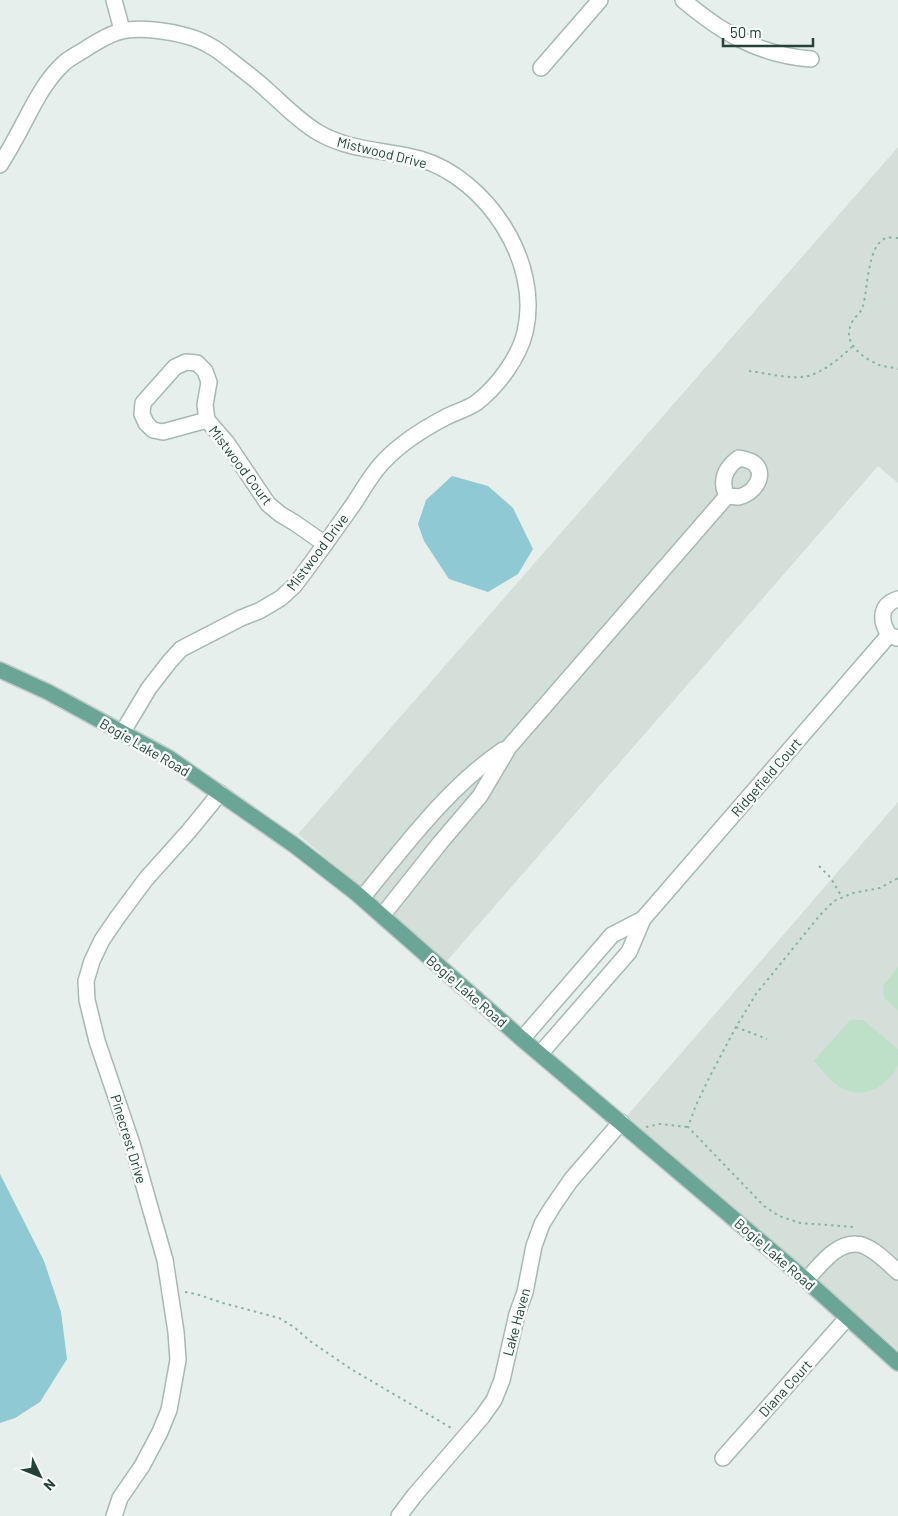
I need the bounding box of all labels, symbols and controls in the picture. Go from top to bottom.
scale bar [723,15,813,47]
text: 50 m [730,23,762,41]
street label: Mistwood Drive [335,133,429,171]
street label: Mistwood Court [206,422,276,508]
street label: Mistwood Drive [282,510,352,594]
street label: Bogie Lake Road [97,714,193,780]
street label: Ridgefield Court [727,734,805,820]
street label: Bogie Lake Road [423,952,511,1030]
street label: Pinecrest Drive [107,1092,151,1186]
street label: Bogie Lake Road [731,1215,819,1293]
street label: Lake Haven [499,1286,533,1358]
street label: Diana Court [755,1356,815,1420]
north arrow [15,1451,65,1501]
text: N [40,1476,59,1494]

